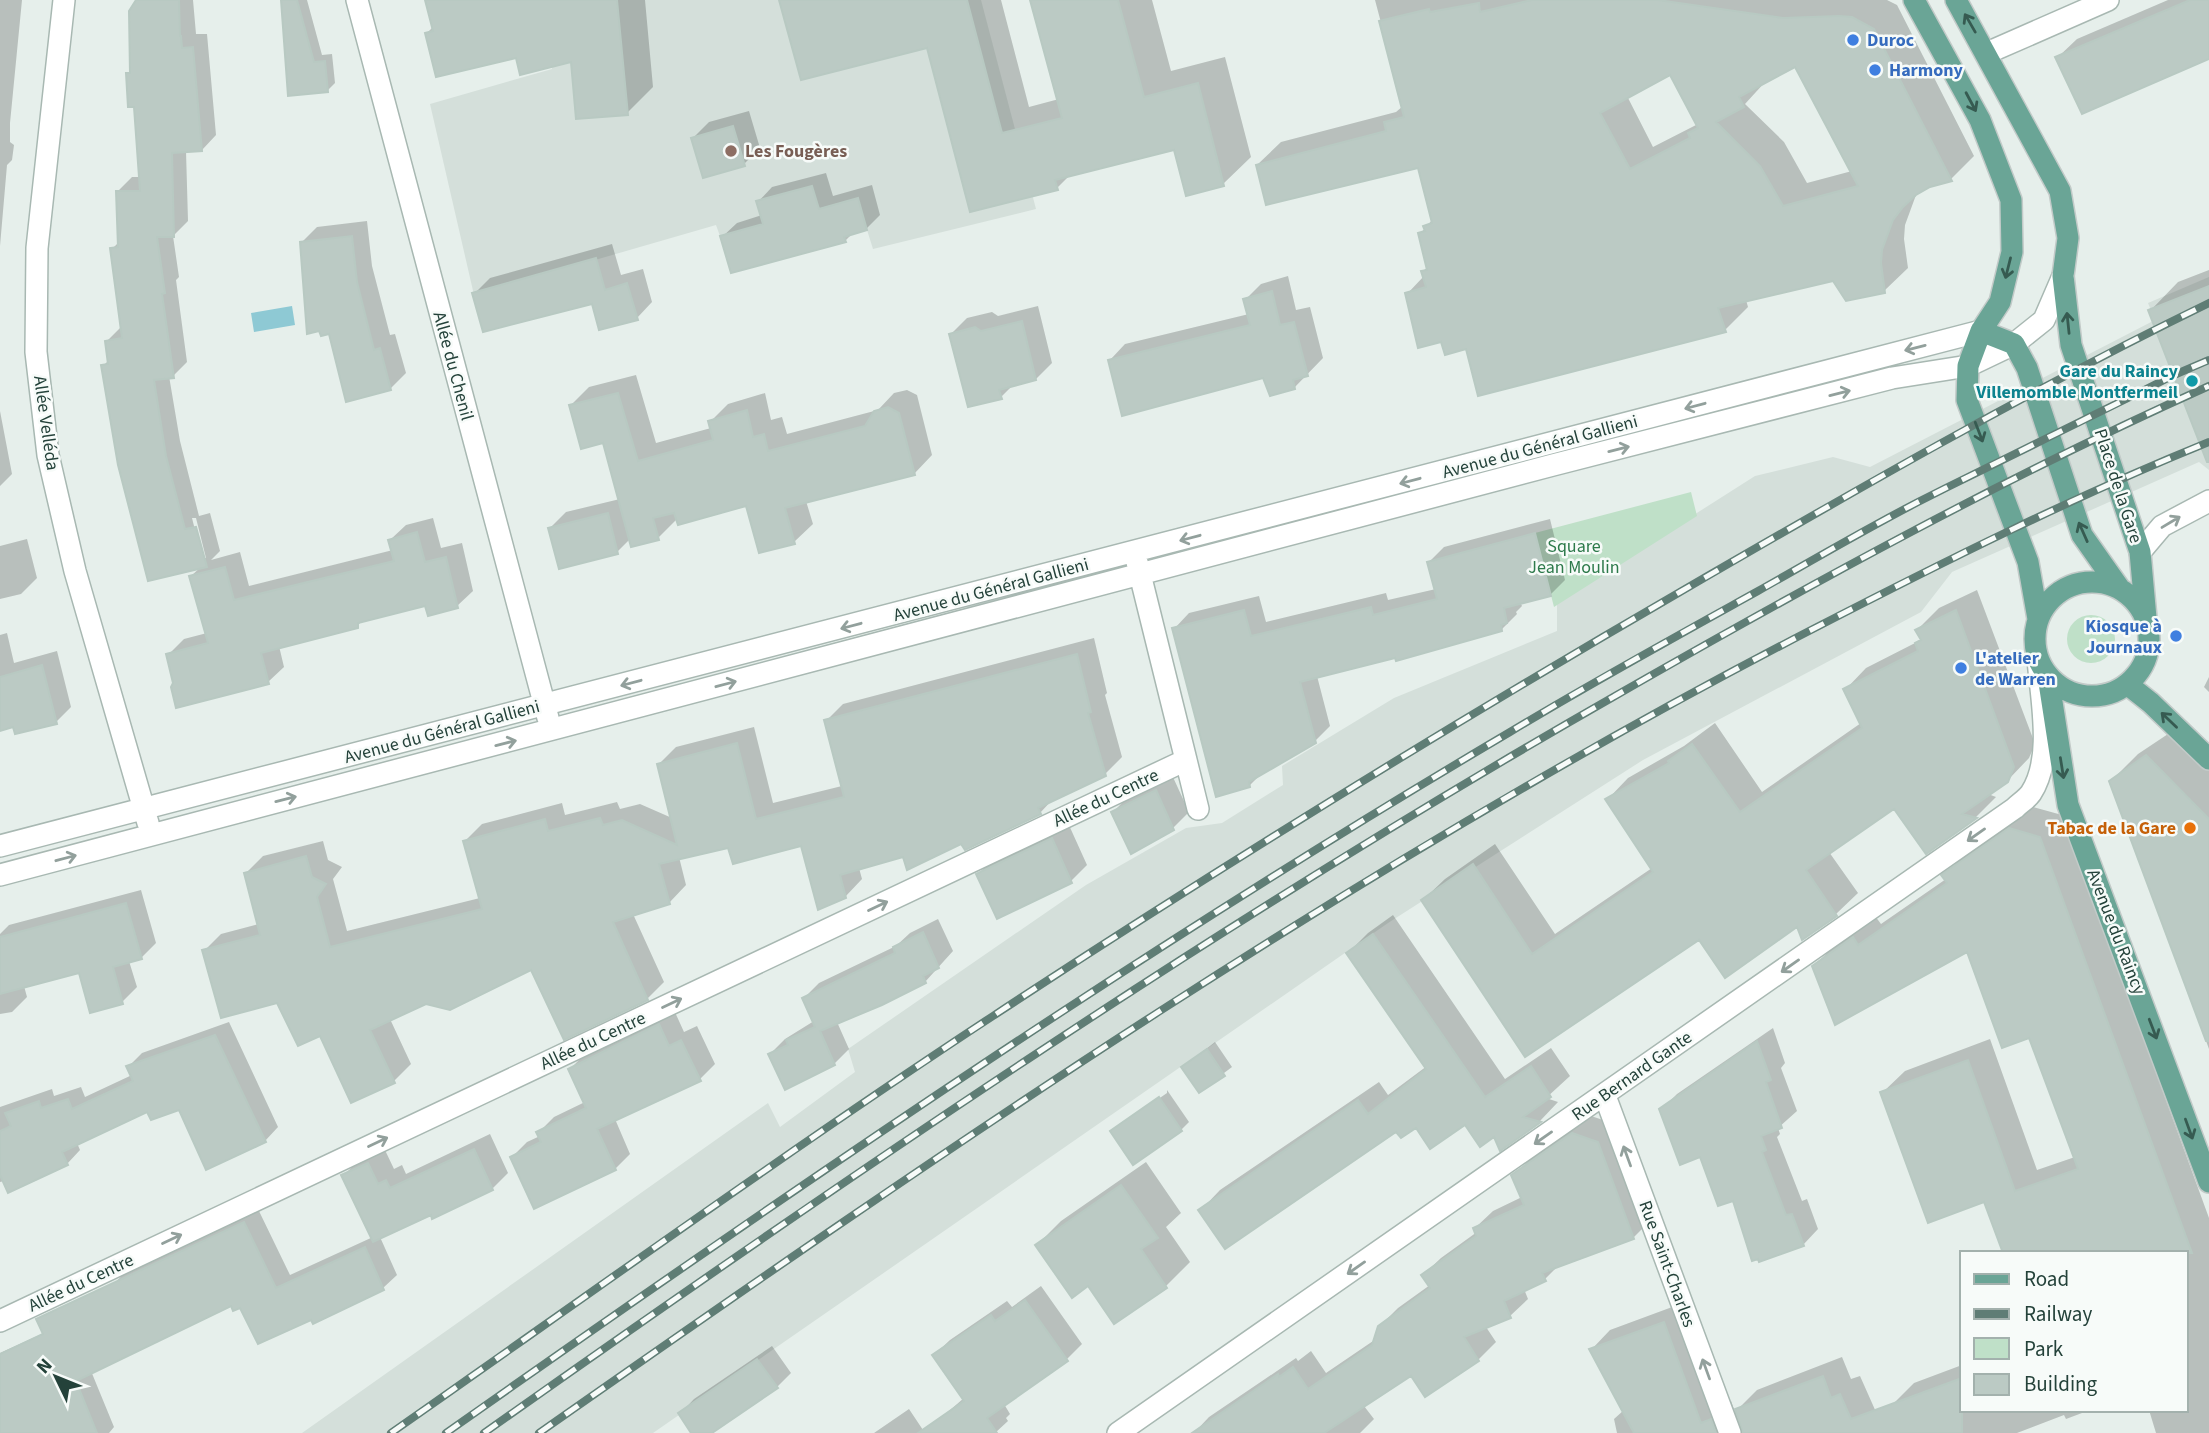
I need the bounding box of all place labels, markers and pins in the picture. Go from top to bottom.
place label: Duroc [1867,28,1915,53]
marker: Duroc [1845,32,1861,48]
place label: Harmony [1889,58,1963,83]
marker: Harmony [1867,62,1883,78]
place label: Les Fougères [745,139,847,164]
marker: Les Fougères [723,143,739,159]
place label: Gare du Raincy Villemomble Montfermeil [1975,359,2179,405]
marker: Gare du Raincy Villemomble Montfermeil [2184,373,2200,389]
place label: Kiosque à Journaux [2085,614,2162,660]
marker: Kiosque à Journaux [2168,628,2184,644]
place label: L'atelier de Warren [1975,646,2056,692]
marker: L'atelier de Warren [1953,660,1969,676]
place label: Tabac de la Gare [2047,816,2176,841]
marker: Tabac de la Gare [2182,820,2198,836]

